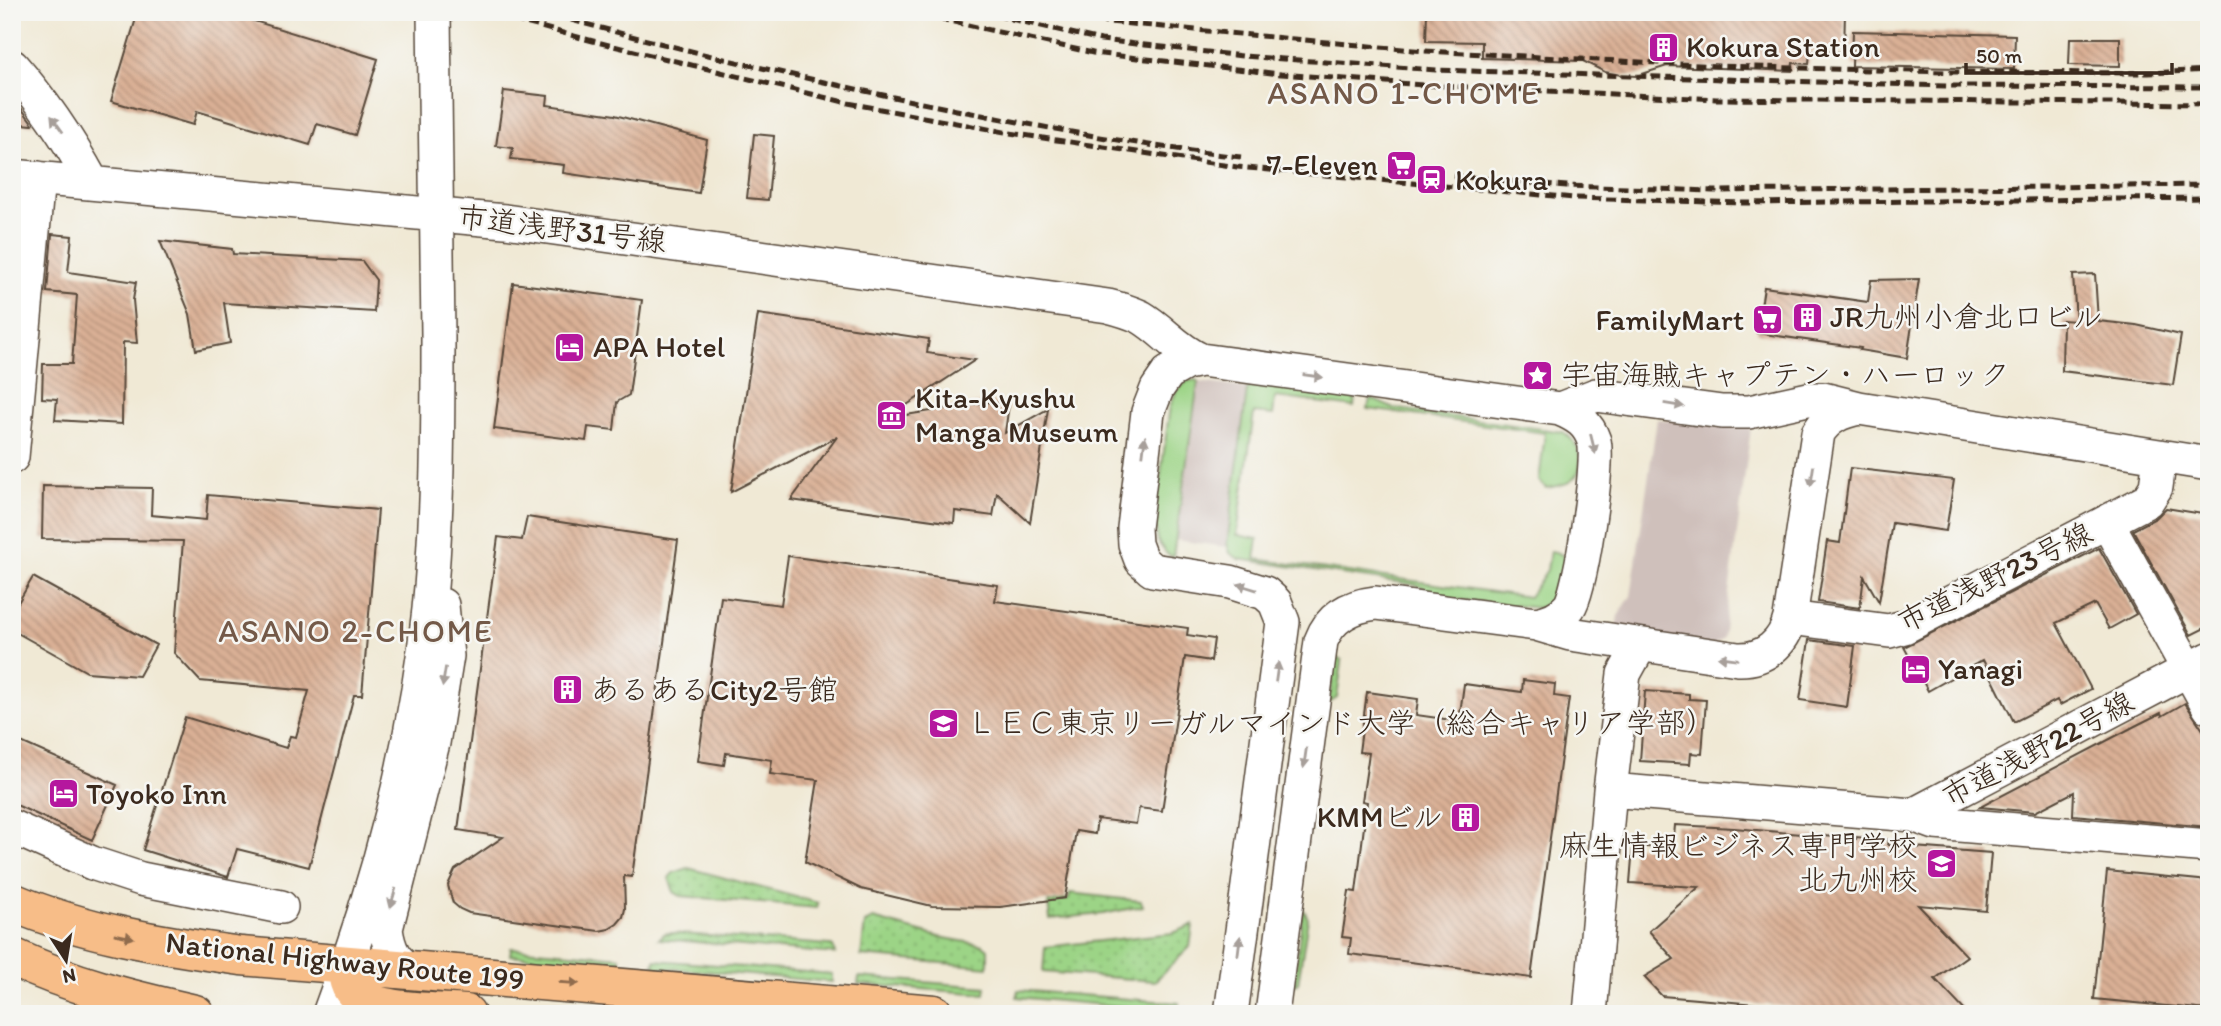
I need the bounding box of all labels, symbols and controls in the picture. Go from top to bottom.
place label: Kokura Station [1686,28,1880,65]
building icon: Kokura Station [1646,30,1680,64]
scale bar [1966,32,2172,76]
text: 50 m [1976,43,2023,68]
district label: ASANO 1-CHOME [1267,74,1541,112]
one-way arrow [51,115,65,133]
place label: 7-Eleven [1267,146,1378,183]
supermarket icon: 7-Eleven [1384,148,1418,182]
place label: Kokura [1455,161,1549,198]
station icon: Kokura [1415,163,1449,197]
street label: 市道浅野31号線 [455,197,669,260]
place label: JR九州小倉北口ビル [1830,298,2103,335]
building icon: JR九州小倉北口ビル [1790,300,1824,334]
place label: FamilyMart [1596,301,1744,338]
supermarket icon: FamilyMart [1750,303,1784,337]
place label: APA Hotel [593,328,726,365]
hotel icon: APA Hotel [553,330,587,364]
place label: 宇宙海賊キャプテン・ハーロック [1561,356,2010,393]
place icon: 宇宙海賊キャプテン・ハーロック [1521,358,1555,392]
one-way arrow [1302,370,1324,381]
place label: Kita-Kyushu Manga Museum [915,379,1118,450]
museum icon: Kita-Kyushu Manga Museum [875,398,909,432]
one-way arrow [1663,400,1685,411]
one-way arrow [1588,434,1599,456]
one-way arrow [1138,435,1149,457]
one-way arrow [1806,465,1817,487]
street label: 市道浅野23号線 [1891,513,2098,640]
one-way arrow [1236,581,1257,592]
district label: ASANO 2-CHOME [218,612,494,650]
place label: Yanagi [1938,650,2023,687]
one-way arrow [1717,652,1739,663]
hotel icon: Yanagi [1898,652,1932,686]
one-way arrow [1272,661,1283,683]
one-way arrow [438,666,449,688]
place label: あるあるCity2号館 [590,671,838,708]
building icon: あるあるCity2号館 [550,673,584,707]
street label: 市道浅野22号線 [1936,683,2140,815]
place label: ＬＥＣ東京リーガルマインド大学（総合キャリア学部） [967,704,1716,741]
school or university icon: ＬＥＣ東京リーガルマインド大学（総合キャリア学部） [927,706,961,740]
one-way arrow [1299,747,1310,769]
place label: Toyoko Inn [86,775,227,812]
hotel icon: Toyoko Inn [46,777,80,811]
place label: KMMビル [1317,798,1443,835]
building icon: KMMビル [1449,800,1483,834]
place label: 麻生情報ビジネス専門学校 北九州校 [1559,827,1918,898]
school or university icon: 麻生情報ビジネス専門学校 北九州校 [1924,846,1958,880]
one-way arrow [388,888,398,909]
street label: National Highway Route 199 [164,923,526,998]
north arrow [32,925,102,995]
one-way arrow [113,931,135,942]
one-way arrow [1233,935,1244,957]
text: N [61,964,78,989]
one-way arrow [559,978,581,989]

